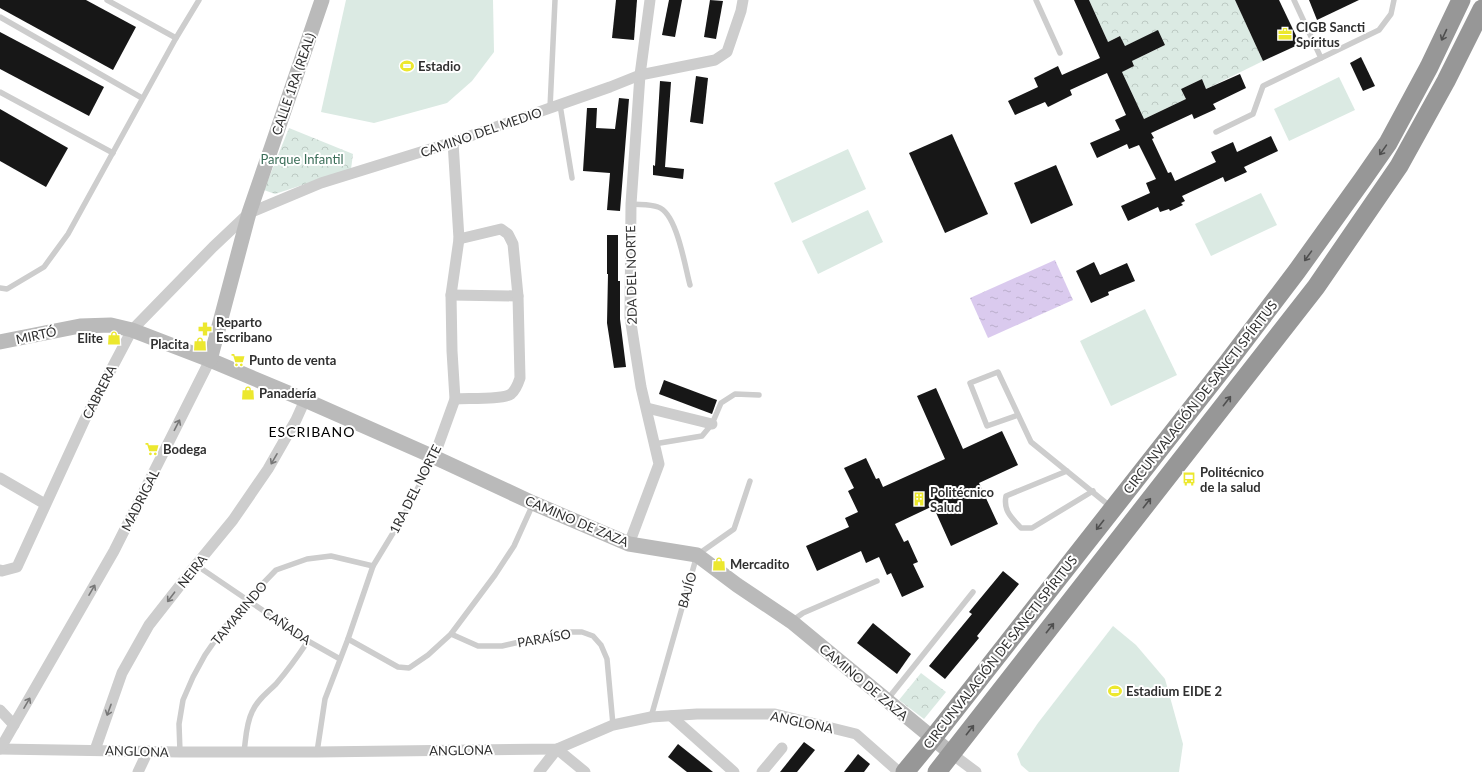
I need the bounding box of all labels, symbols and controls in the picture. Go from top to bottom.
place label: CIGB Sancti Spíritus [1296,19,1365,50]
office icon: CIGB Sancti Spíritus [1277,26,1293,42]
one-way arrow [1440,29,1447,41]
street label: CALLE 1RA (REAL) [268,31,318,137]
sports icon: Estadio [399,58,415,74]
place label: Estadio [418,58,461,74]
street label: CAMINO DEL MEDIO [418,104,544,160]
one-way arrow [1379,144,1387,155]
park label: Parque Infantil [260,151,344,167]
street label: 2DA DEL NORTE [622,225,640,325]
one-way arrow [1304,250,1312,261]
street label: CIRCUNVALACIÓN DE SANCTI SPÍRITUS [1120,297,1280,497]
place label: Reparto Escribano [216,314,273,345]
pharmacy icon: Reparto Escribano [197,321,213,337]
street label: MIRTÓ [14,323,58,347]
place label: Elite [77,330,103,346]
shop icon: Elite [106,330,122,346]
place label: Placita [150,336,189,352]
shop icon: Placita [192,336,208,352]
supermarket icon: Punto de venta [230,352,246,368]
place label: Punto de venta [249,352,336,368]
street label: CABRERA [79,362,119,422]
shop icon: Panadería [240,385,256,401]
place label: Panadería [259,385,316,401]
one-way arrow [1223,395,1231,406]
one-way arrow [174,419,181,431]
district label: ESCRIBANO [268,423,356,440]
supermarket icon: Bodega [144,441,160,457]
place label: Bodega [163,441,207,457]
street label: 1RA DEL NORTE [386,442,444,536]
one-way arrow [269,453,277,465]
place label: Politécnico de la salud [1200,464,1265,495]
street label: MADRIGAL [118,466,163,534]
bus stop icon: Politécnico de la salud [1181,471,1197,487]
place label: Politécnico Salud [930,484,995,515]
building icon: Politécnico Salud [911,491,927,507]
street label: CAMINO DE ZAZA [523,492,631,550]
one-way arrow [1143,498,1151,509]
one-way arrow [1096,519,1104,530]
street label: NEIRA [174,551,210,591]
street label: CIRCUNVALACIÓN DE SANCTI SPÍRITUS [920,552,1080,752]
shop icon: Mercadito [711,556,727,572]
place label: Mercadito [730,556,790,572]
street label: BAJÍO [674,570,700,610]
street label: TAMARINDO [208,578,270,648]
one-way arrow [88,584,96,596]
one-way arrow [166,591,175,602]
street label: CAÑADA [260,604,314,648]
one-way arrow [1046,622,1054,633]
street label: PARAÍSO [516,625,572,651]
street label: CAMINO DE ZAZA [816,640,912,724]
sports icon: Estadium EIDE 2 [1107,683,1123,699]
place label: Estadium EIDE 2 [1126,683,1222,699]
one-way arrow [23,697,31,709]
one-way arrow [104,704,112,716]
street label: ANGLONA [769,708,835,736]
one-way arrow [966,725,974,736]
street label: ANGLONA [429,741,493,759]
street label: ANGLONA [105,742,169,760]

